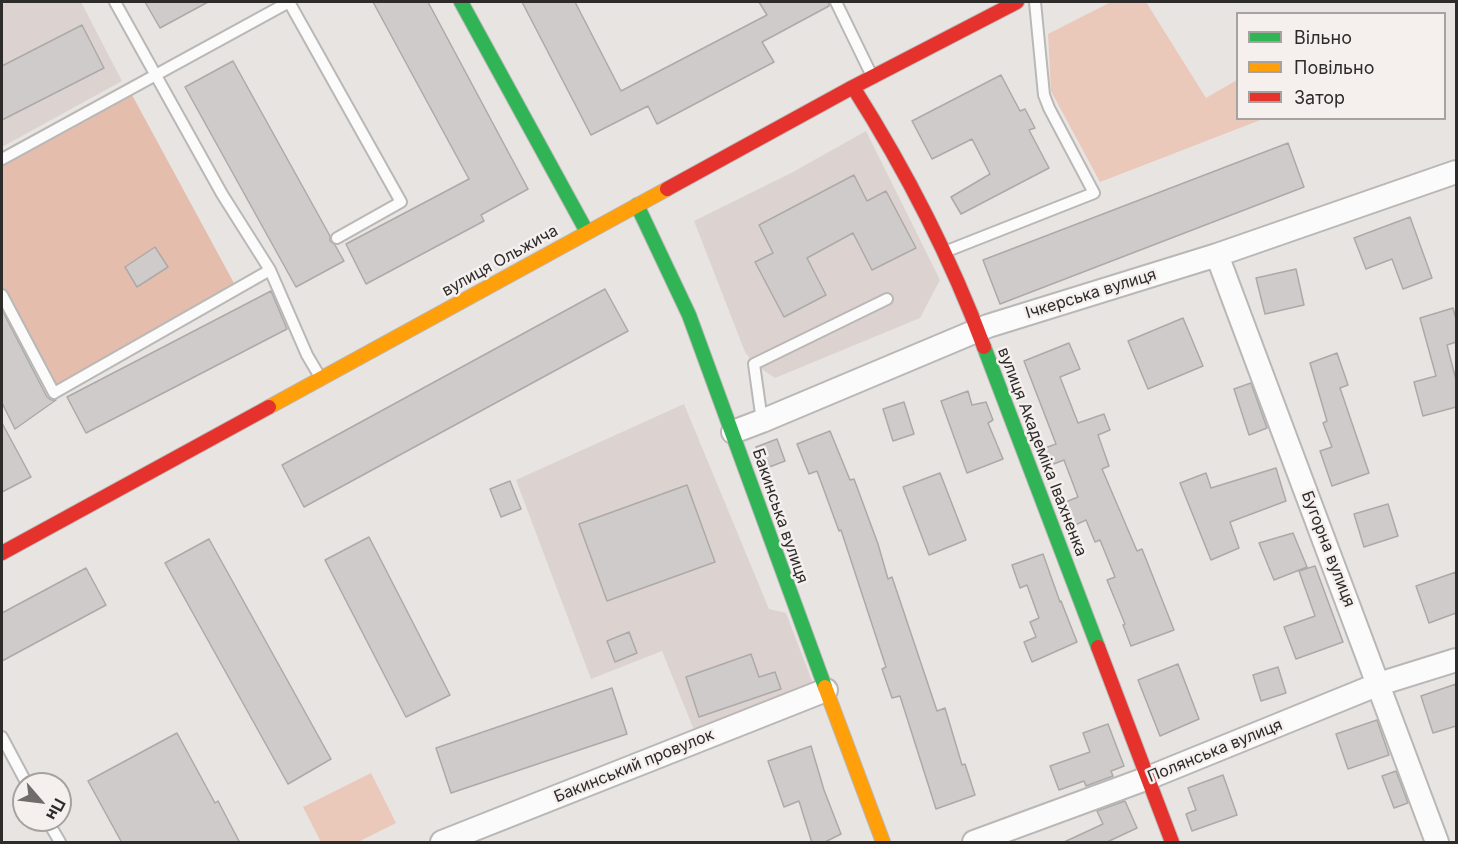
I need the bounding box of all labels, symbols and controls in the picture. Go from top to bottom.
legend [1236,12,1446,120]
text: Вільно [1294,27,1352,48]
text: Повільно [1294,57,1375,78]
text: Затор [1294,87,1345,108]
street label: вулиця Ольжича [439,221,561,301]
street label: Ічкерська вулиця [1023,265,1159,323]
street label: вулиця Академіка Івахненка [993,345,1091,559]
street label: Бакинська вулиця [748,446,812,586]
street label: Бугорна вулиця [1297,488,1359,610]
street label: Полянська вулиця [1145,715,1285,787]
street label: Бакинський провулок [551,725,717,807]
north arrow [12,772,72,832]
text: Пн [42,795,70,824]

